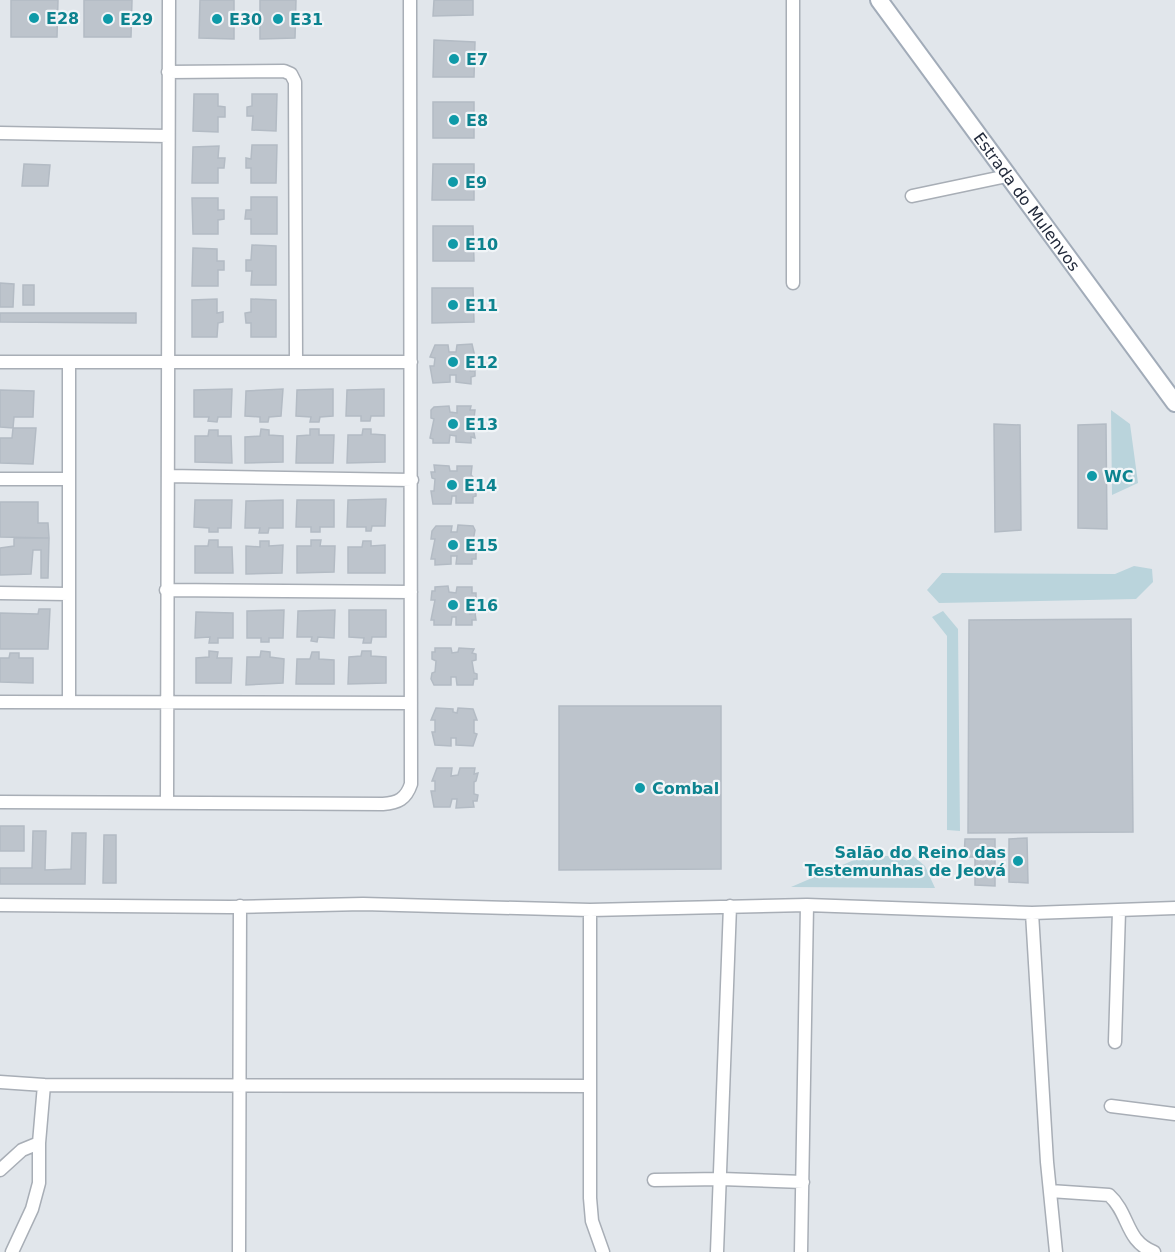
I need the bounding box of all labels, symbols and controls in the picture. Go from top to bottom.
place label: E28 [46,9,79,28]
place label: E29 [120,10,153,29]
place label: E30 [229,10,262,29]
place label: E31 [290,10,323,29]
marker: E28 [27,11,41,25]
marker: E29 [101,12,115,26]
marker: E30 [210,12,224,26]
marker: E31 [271,12,285,26]
place label: E7 [466,50,488,69]
marker: E7 [447,52,461,66]
place label: E8 [466,111,488,130]
marker: E8 [447,113,461,127]
street label: Estrada do Mulenvos [970,128,1084,275]
place label: E9 [465,173,487,192]
marker: E9 [446,175,460,189]
place label: E10 [465,235,498,254]
marker: E10 [446,237,460,251]
place label: E11 [465,296,498,315]
marker: E11 [446,298,460,312]
place label: E12 [465,353,498,372]
marker: E12 [446,355,460,369]
place label: E13 [465,415,498,434]
marker: E13 [446,417,460,431]
place label: WC [1104,467,1133,486]
marker: WC [1085,469,1099,483]
place label: E14 [464,476,497,495]
marker: E14 [445,478,459,492]
place label: E15 [465,536,498,555]
marker: E15 [446,538,460,552]
place label: E16 [465,596,498,615]
marker: E16 [446,598,460,612]
place label: Combal [652,779,719,798]
marker: Combal [633,781,647,795]
place label: Salão do Reino das Testemunhas de Jeová [805,843,1006,880]
marker: Salão do Reino das Testemunhas de Jeová [1011,854,1025,868]

